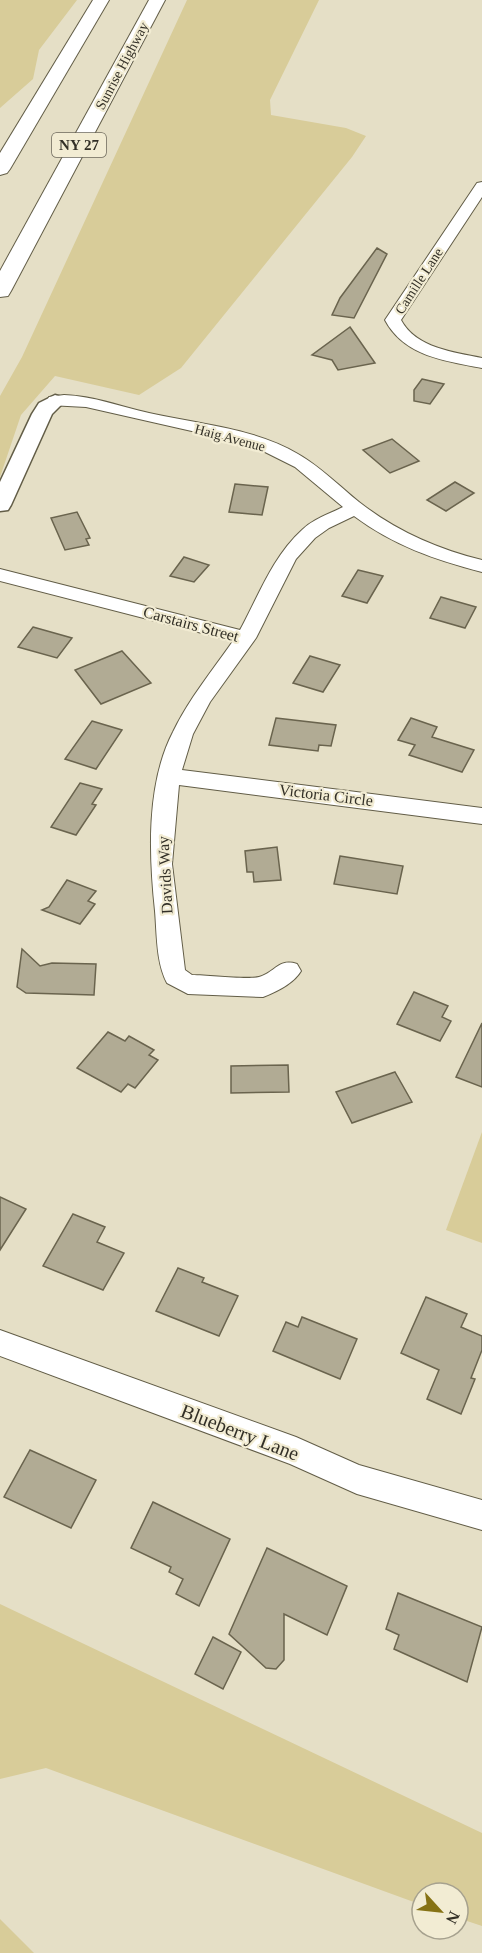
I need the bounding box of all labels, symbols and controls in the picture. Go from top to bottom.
street label: Sunrise Highway [93,20,151,112]
road number: NY 27 [52,133,106,157]
street label: Camille Lane [392,245,446,317]
street label: Haig Avenue [193,421,267,455]
street label: Carstairs Street [141,603,241,645]
street label: Victoria Circle [278,781,374,809]
street label: Davids Way [154,836,177,914]
street label: Blueberry Lane [177,1399,302,1466]
north arrow [410,1881,470,1941]
text: N [443,1909,463,1927]

